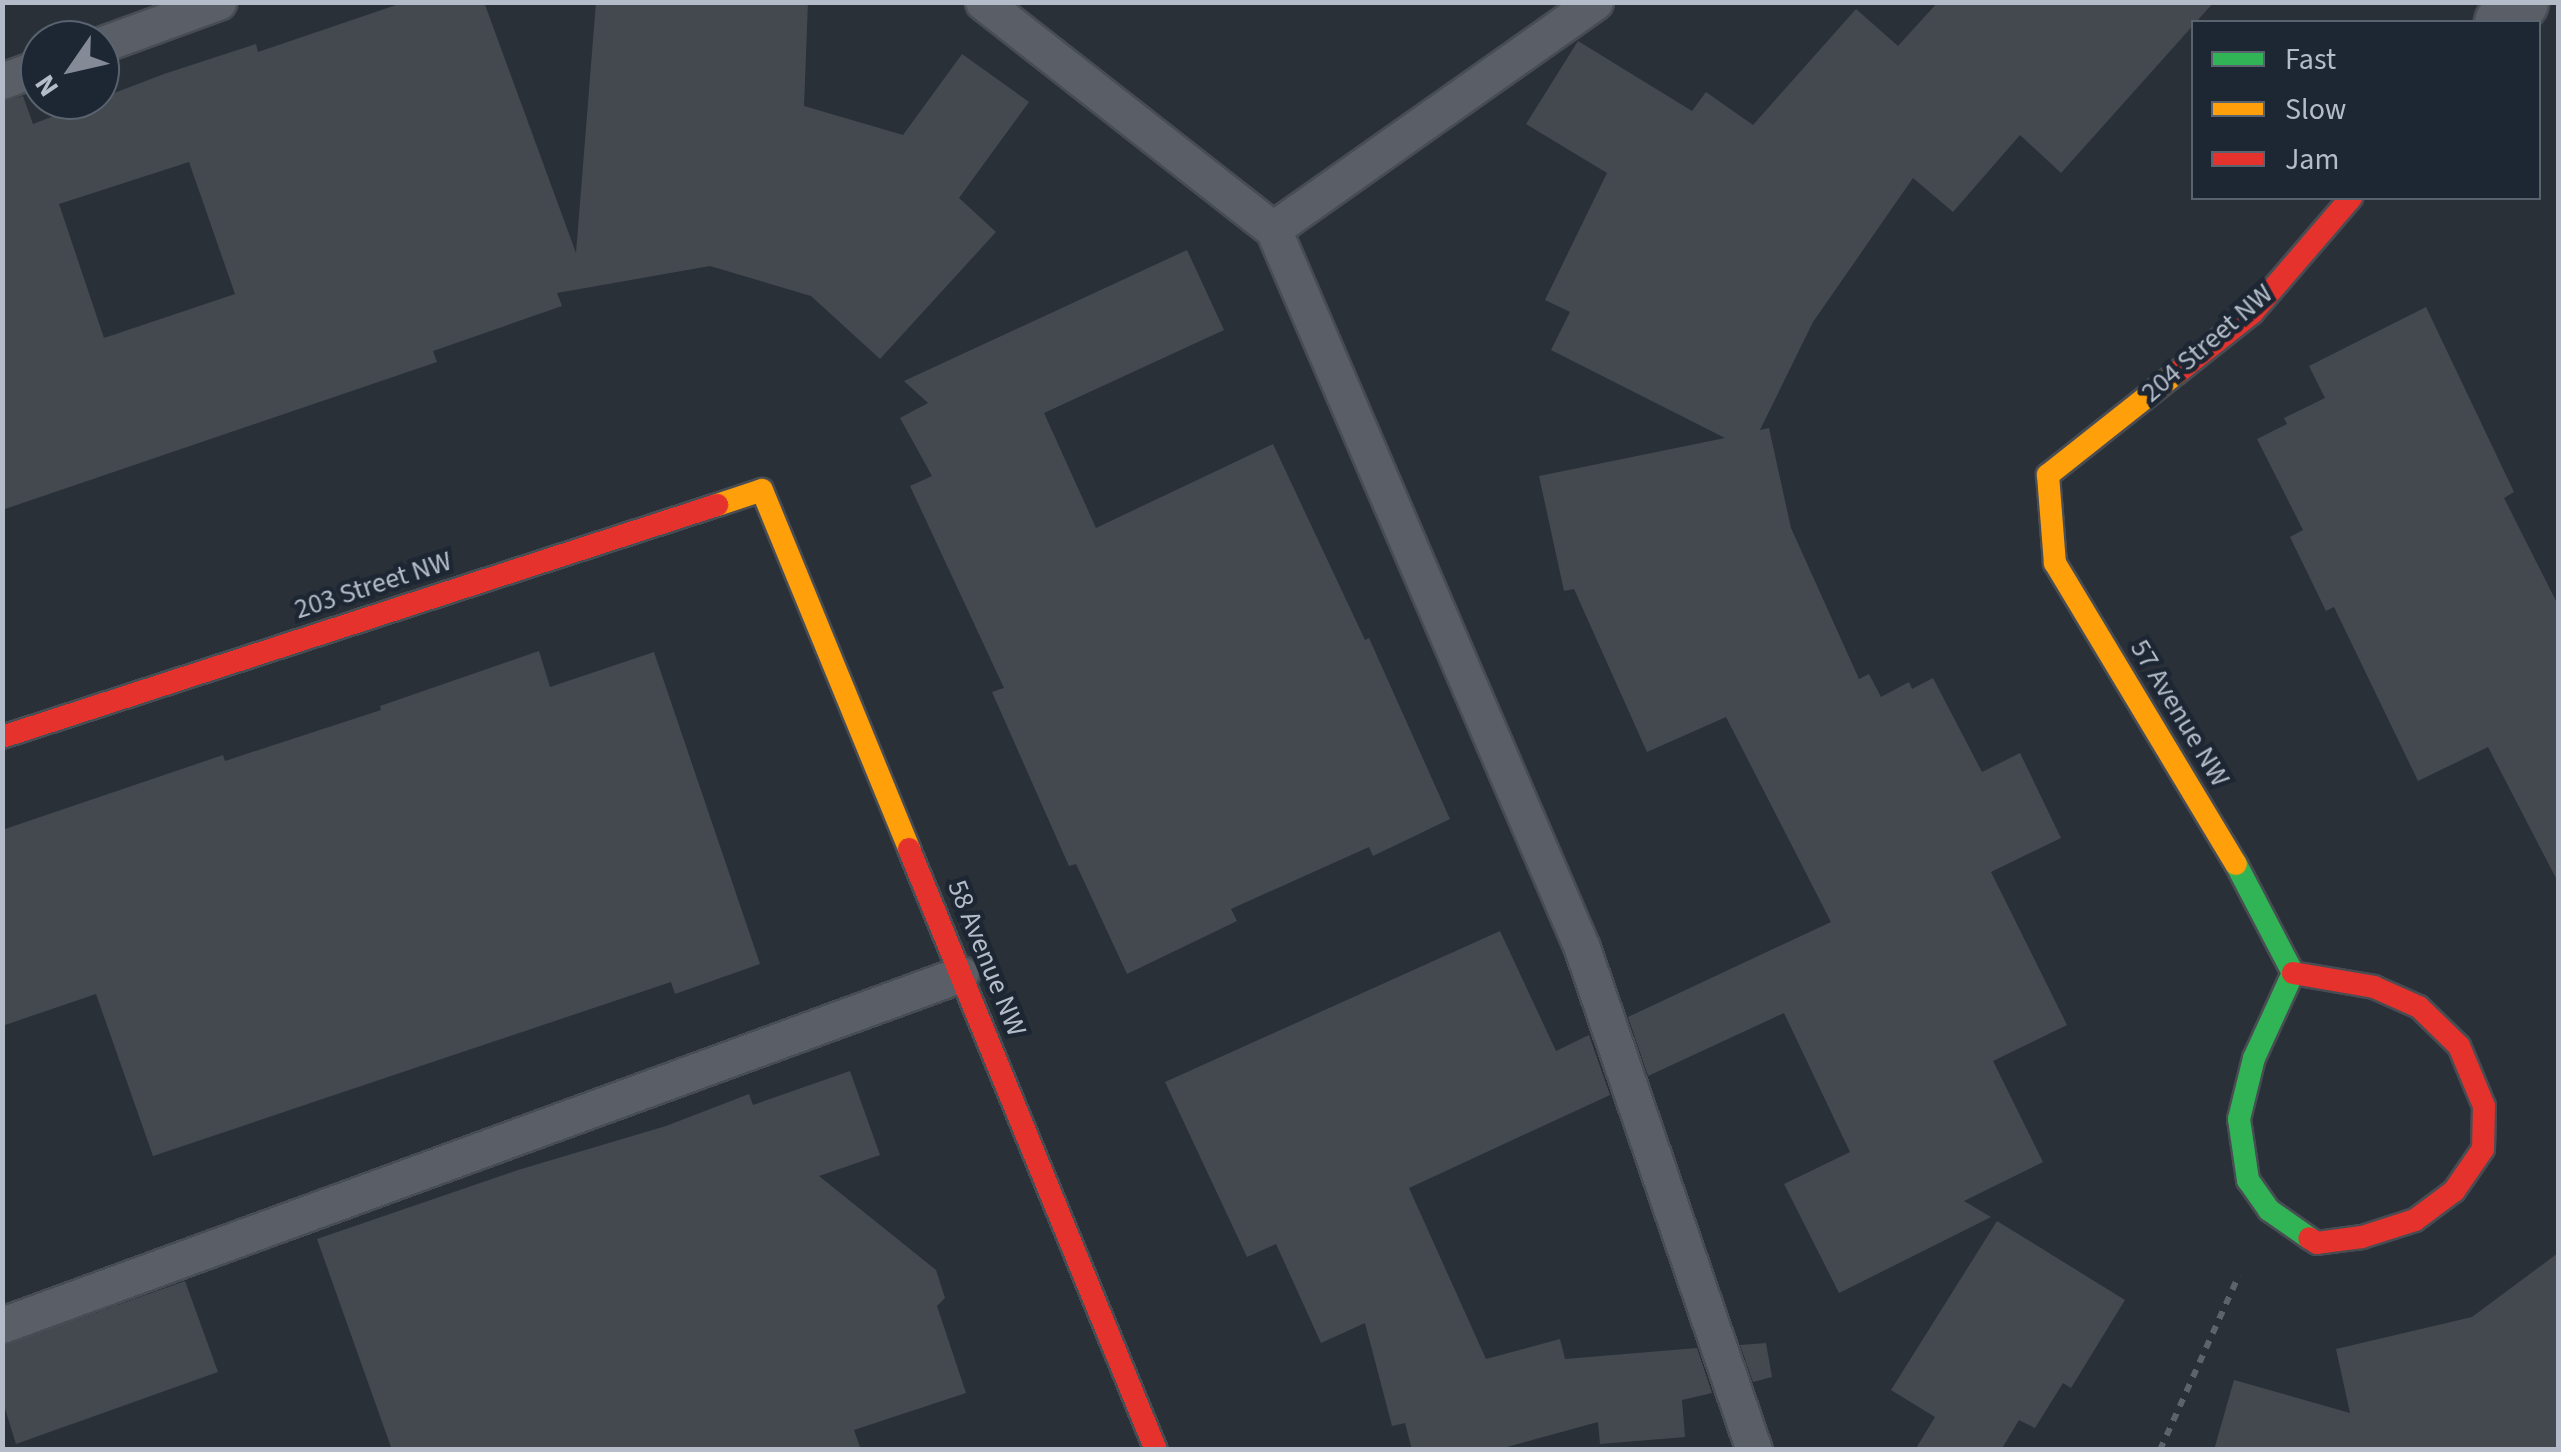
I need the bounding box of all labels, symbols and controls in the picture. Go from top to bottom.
north arrow [20,20,120,120]
legend [2191,20,2541,200]
text: Fast [2285,38,2336,81]
text: N [25,67,69,105]
text: Slow [2285,88,2346,131]
text: Jam [2285,138,2339,181]
street label: 204 Street NW [2134,277,2280,409]
street label: 203 Street NW [290,544,456,626]
street label: 57 Avenue NW [2123,633,2237,793]
street label: 58 Avenue NW [940,875,1034,1041]

